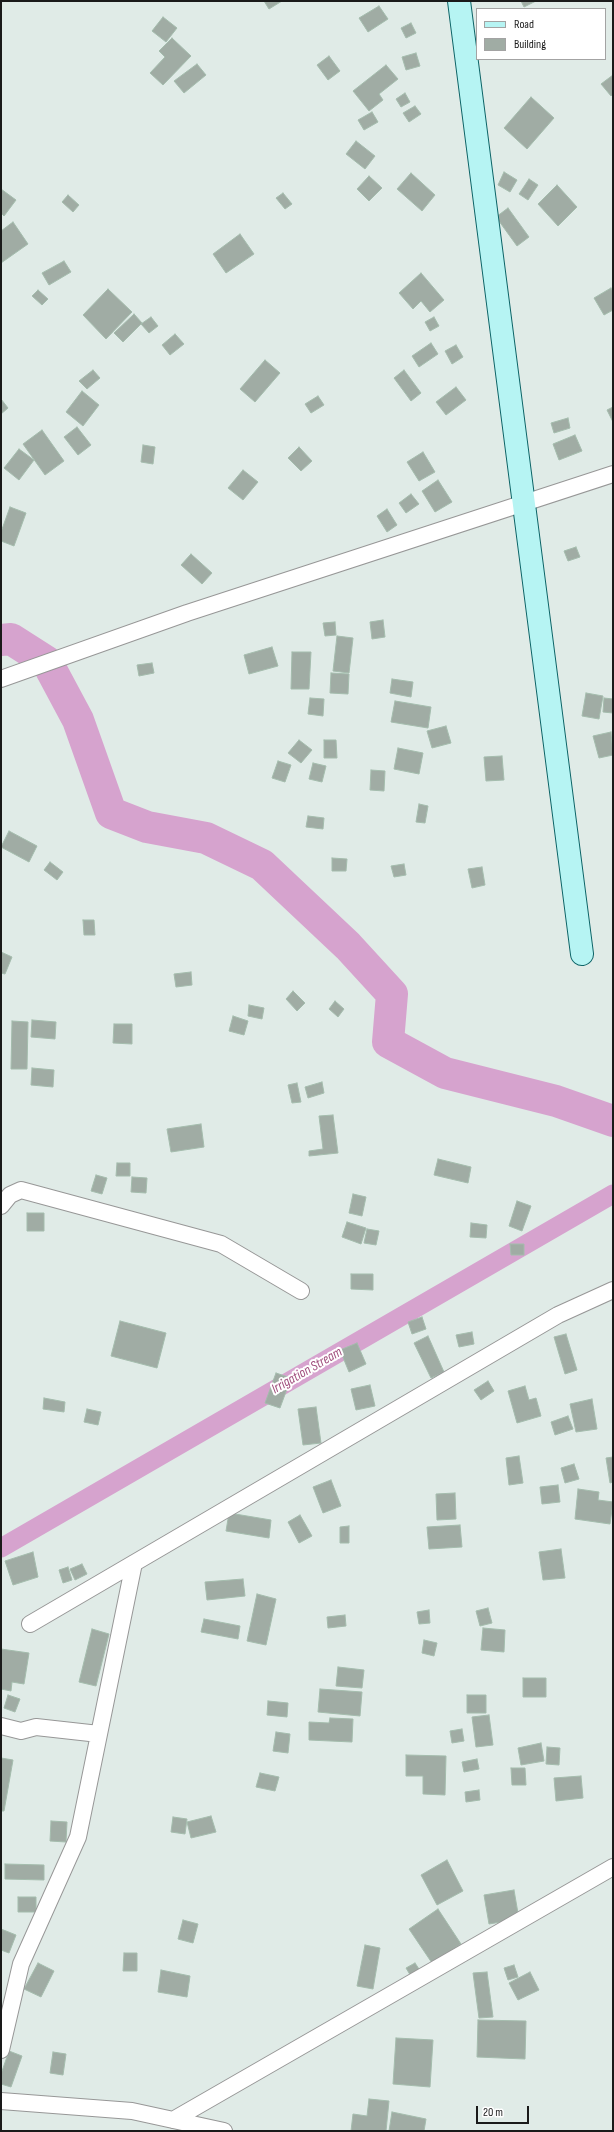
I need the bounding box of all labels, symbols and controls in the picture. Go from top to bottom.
legend [476,8,606,60]
text: Road [514,17,534,32]
text: Building [514,37,546,52]
water label: Irrigation Stream [269,1344,345,1398]
scale bar [478,2098,531,2124]
text: 20 m [483,2105,503,2120]

